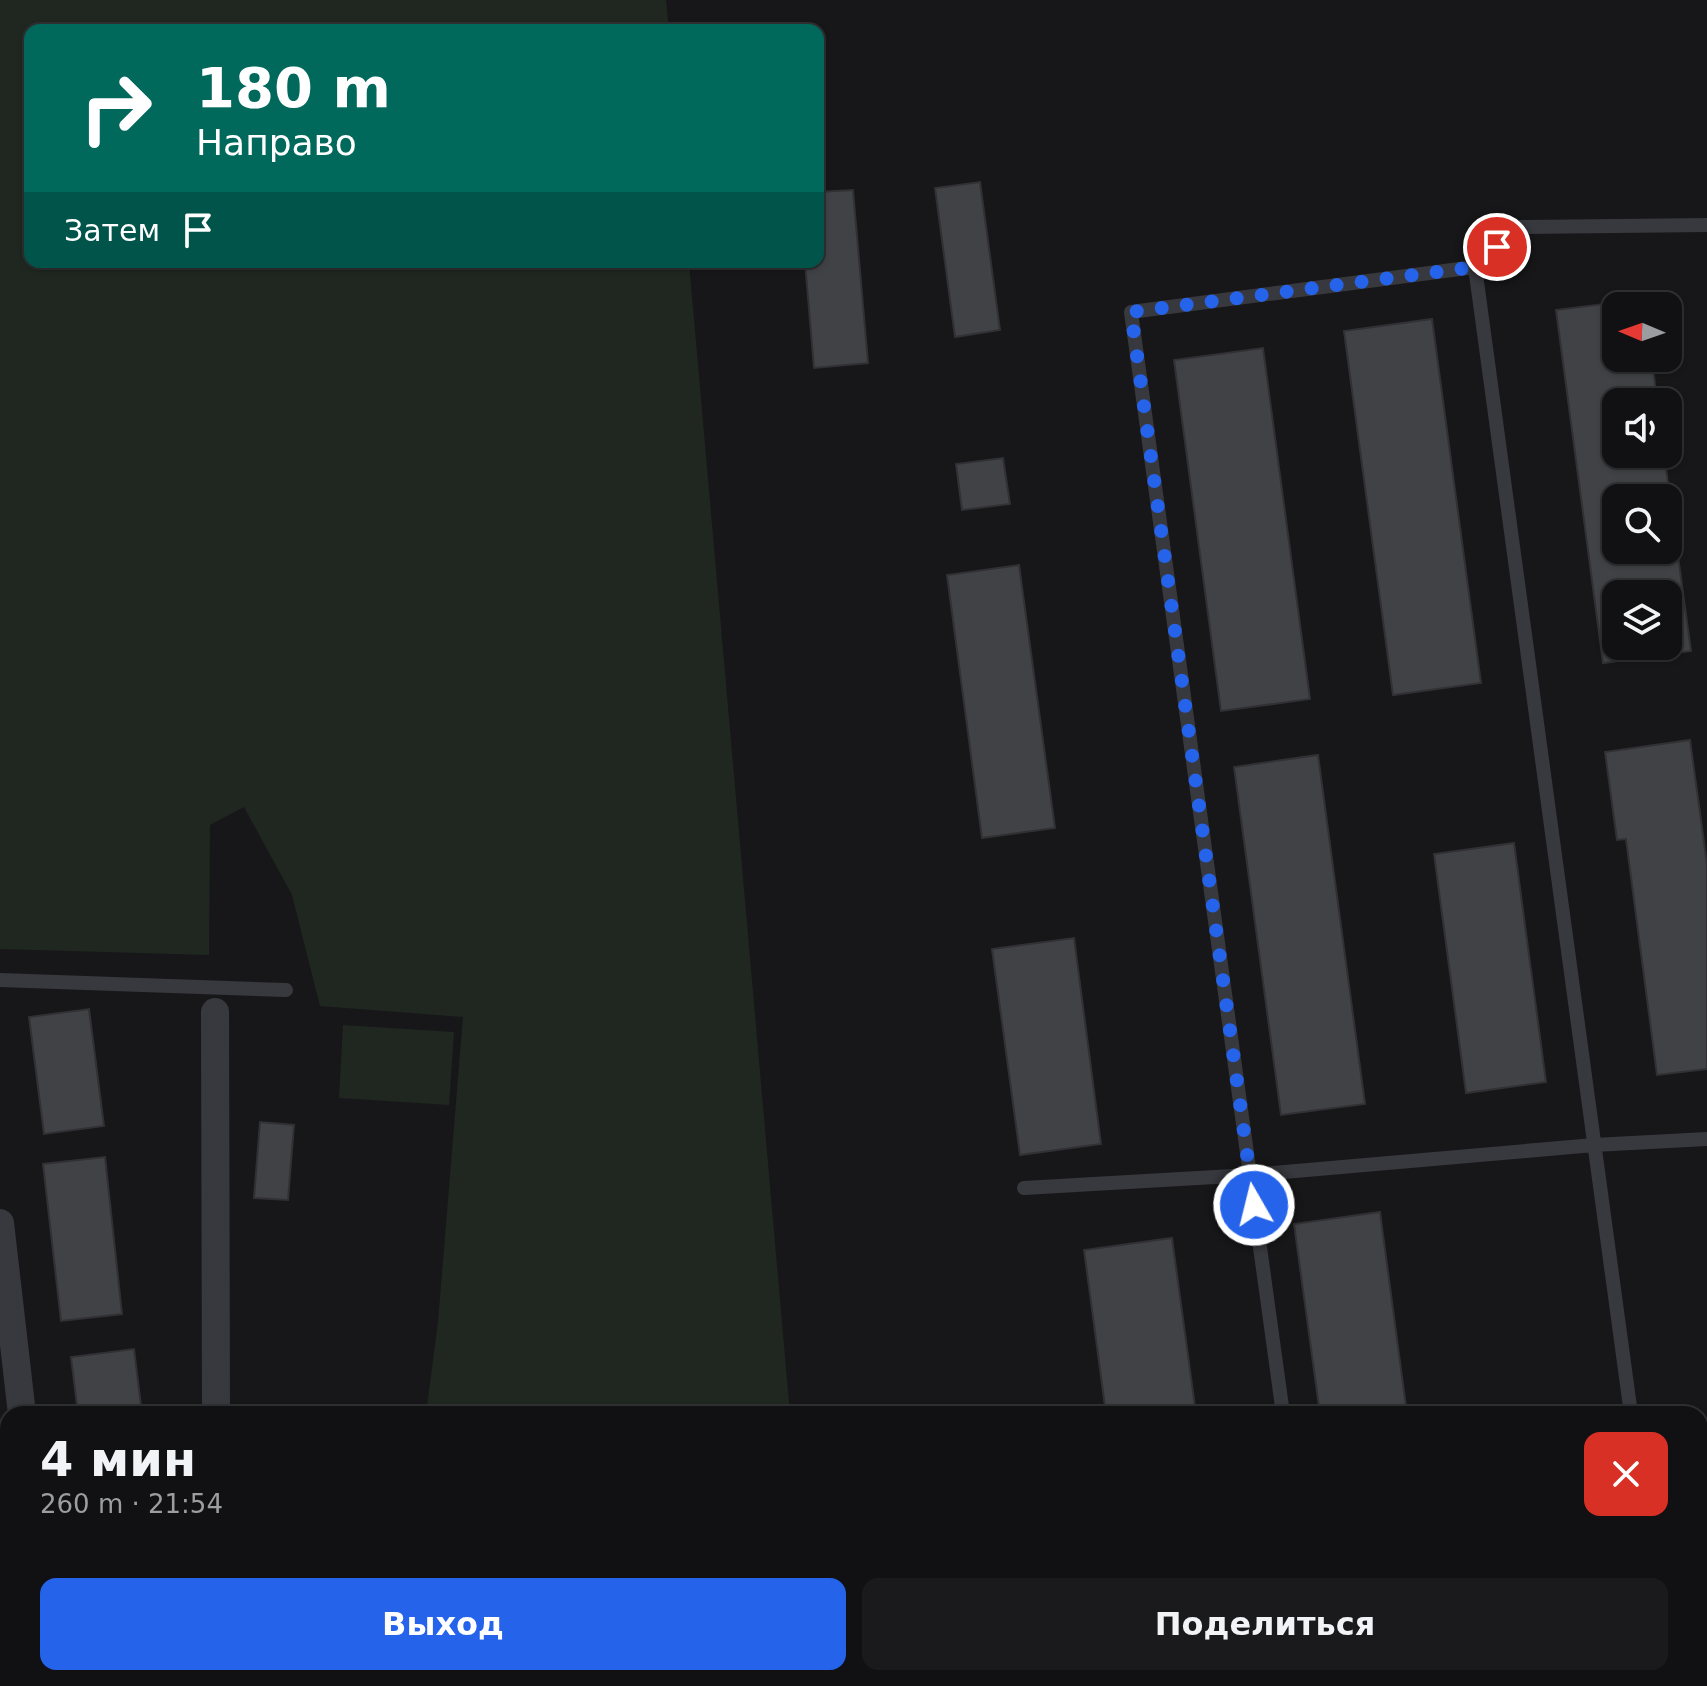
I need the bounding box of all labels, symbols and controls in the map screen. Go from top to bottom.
text: 180 m [196,55,391,120]
icon: right [64,56,168,160]
text: Направо [196,122,357,163]
icon: arrive [176,208,220,252]
text: Затем [64,213,160,248]
pin [1463,213,1531,281]
icon: arrive [1475,225,1519,269]
north arrow [1602,292,1682,372]
map controls [1602,292,1682,660]
button: sound [1602,388,1682,468]
button: search [1602,484,1682,564]
button: layers [1602,580,1682,660]
position arrow [1212,1163,1296,1247]
text: 4 мин [40,1431,196,1487]
button: close [1584,1432,1668,1516]
text: 260 m · 21:54 [40,1489,223,1519]
button: Выход [40,1578,846,1670]
button: Поделиться [862,1578,1668,1670]

